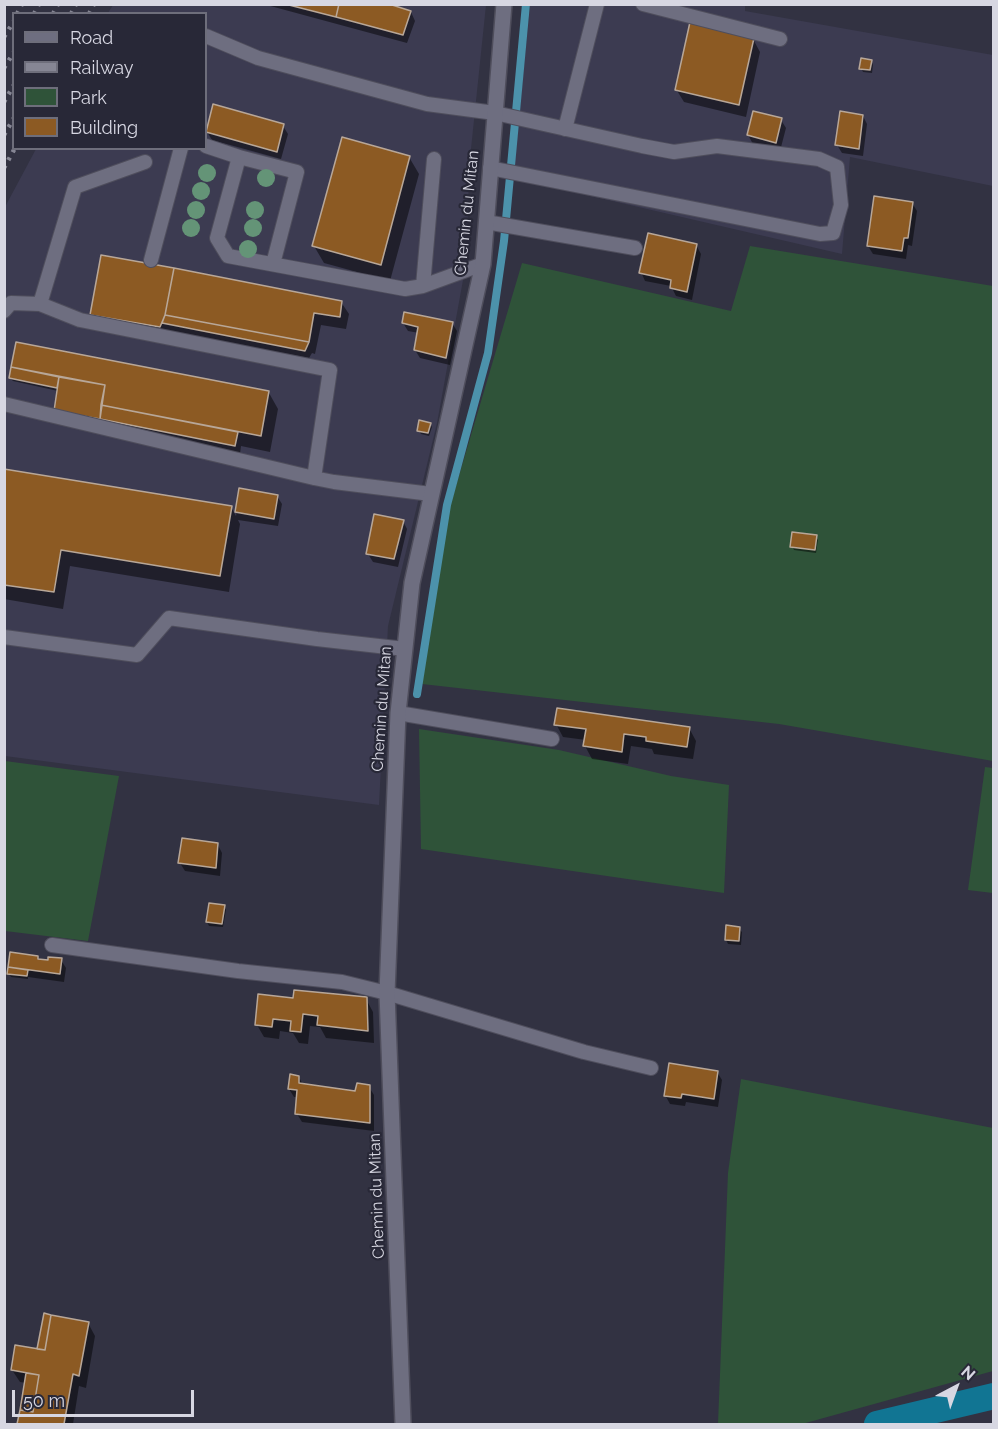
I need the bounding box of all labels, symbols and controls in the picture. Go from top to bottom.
legend [12,12,207,150]
text: Road [70,27,113,48]
text: Railway [70,57,134,78]
text: Park [70,87,107,108]
text: Building [70,117,138,138]
street label: Chemin du Mitan [451,149,483,277]
street label: Chemin du Mitan [368,646,396,772]
street label: Chemin du Mitan [365,1133,389,1259]
north arrow [926,1357,986,1417]
text: N [957,1362,979,1384]
scale bar [15,1378,196,1416]
text: 50 m [23,1390,65,1411]

